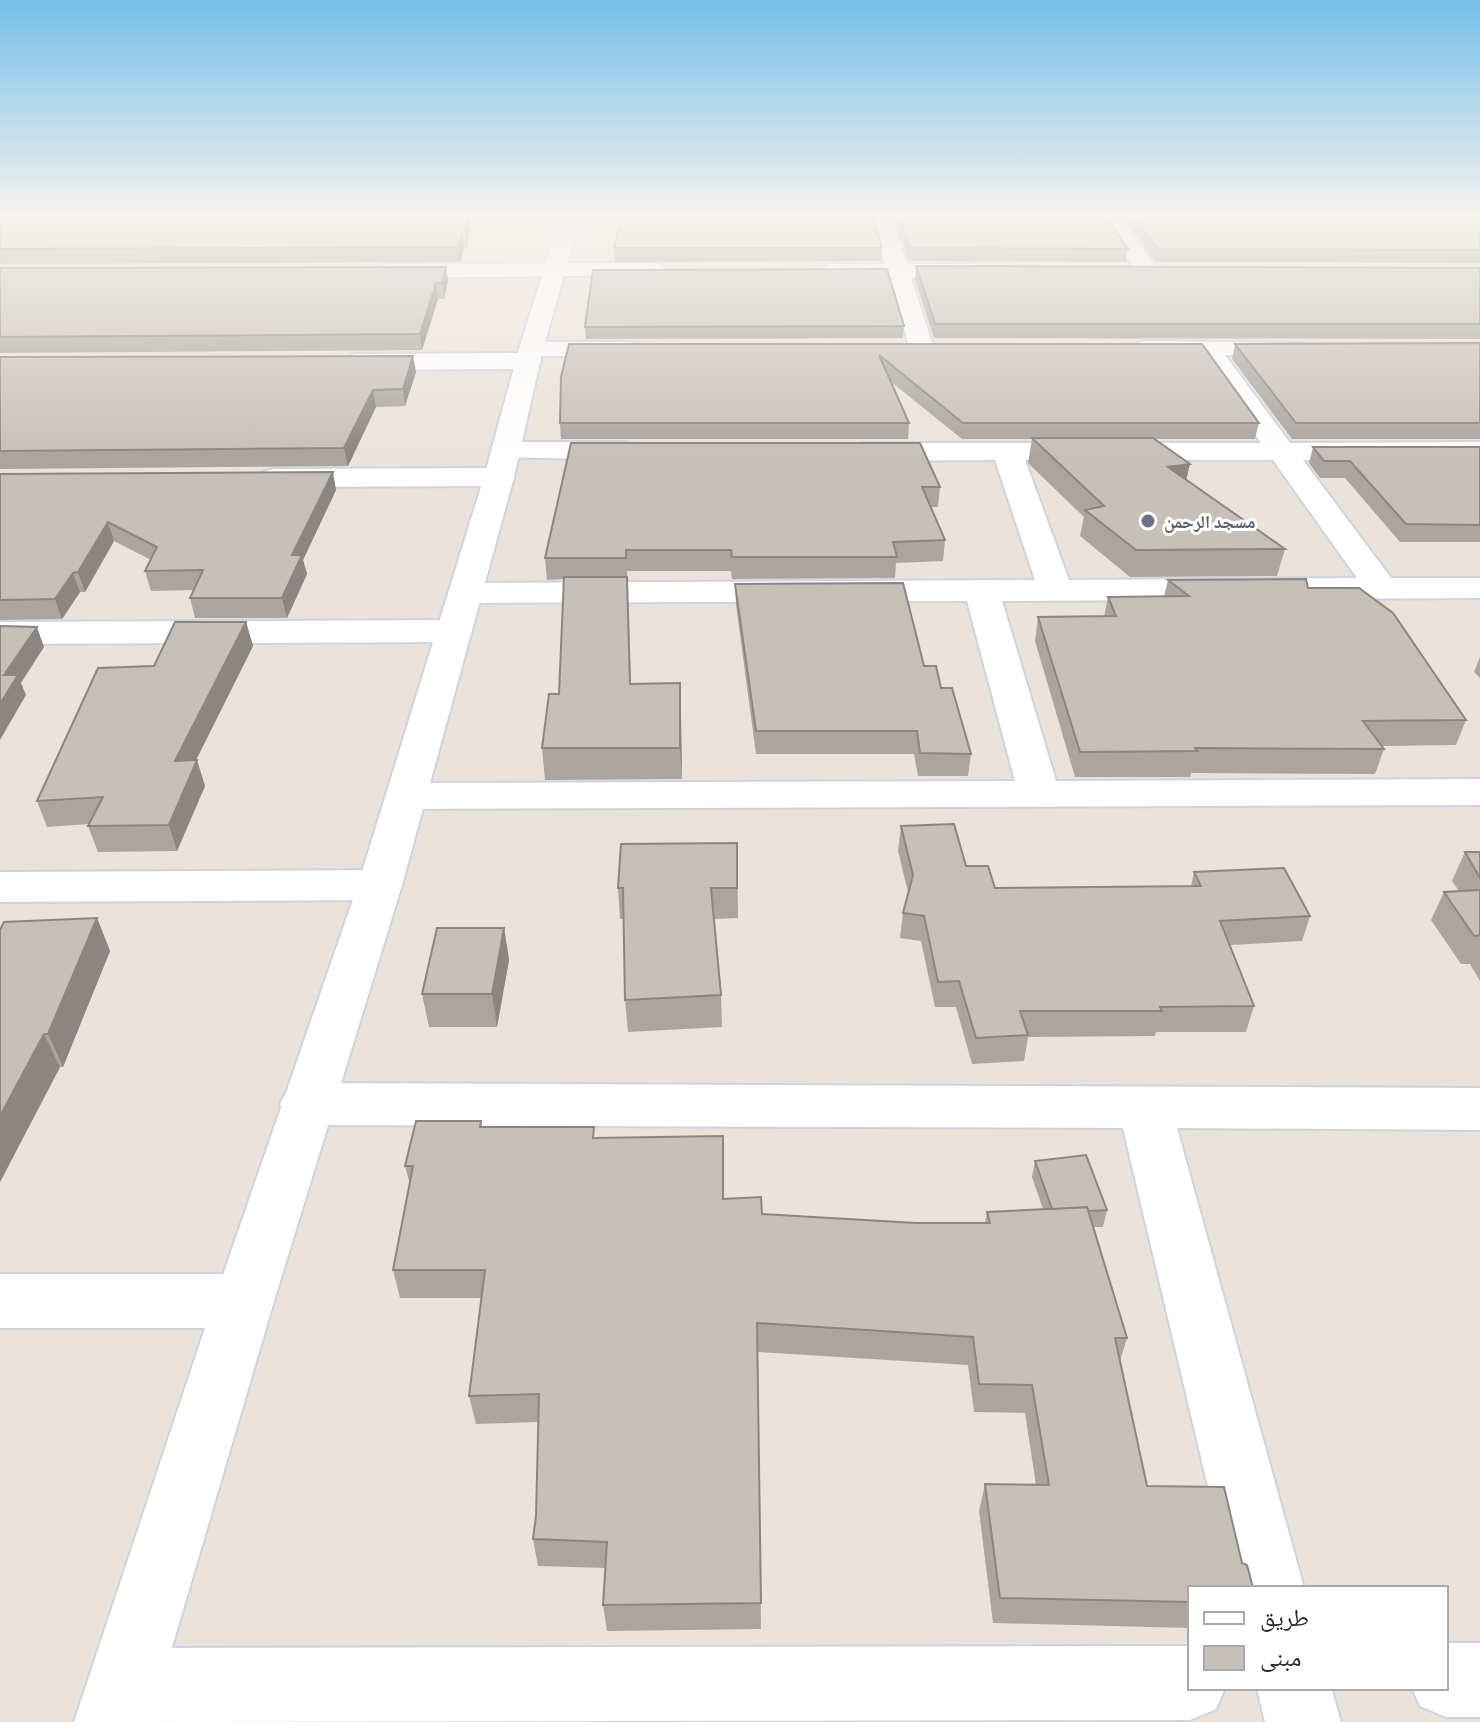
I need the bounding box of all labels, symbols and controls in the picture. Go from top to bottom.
place label: مسجد الرحمن [1164,509,1255,534]
marker: مسجد الرحمن [1139,512,1157,530]
legend [1188,1586,1448,1690]
text: طريق [1260,1601,1309,1634]
text: مبنى [1260,1641,1301,1674]

